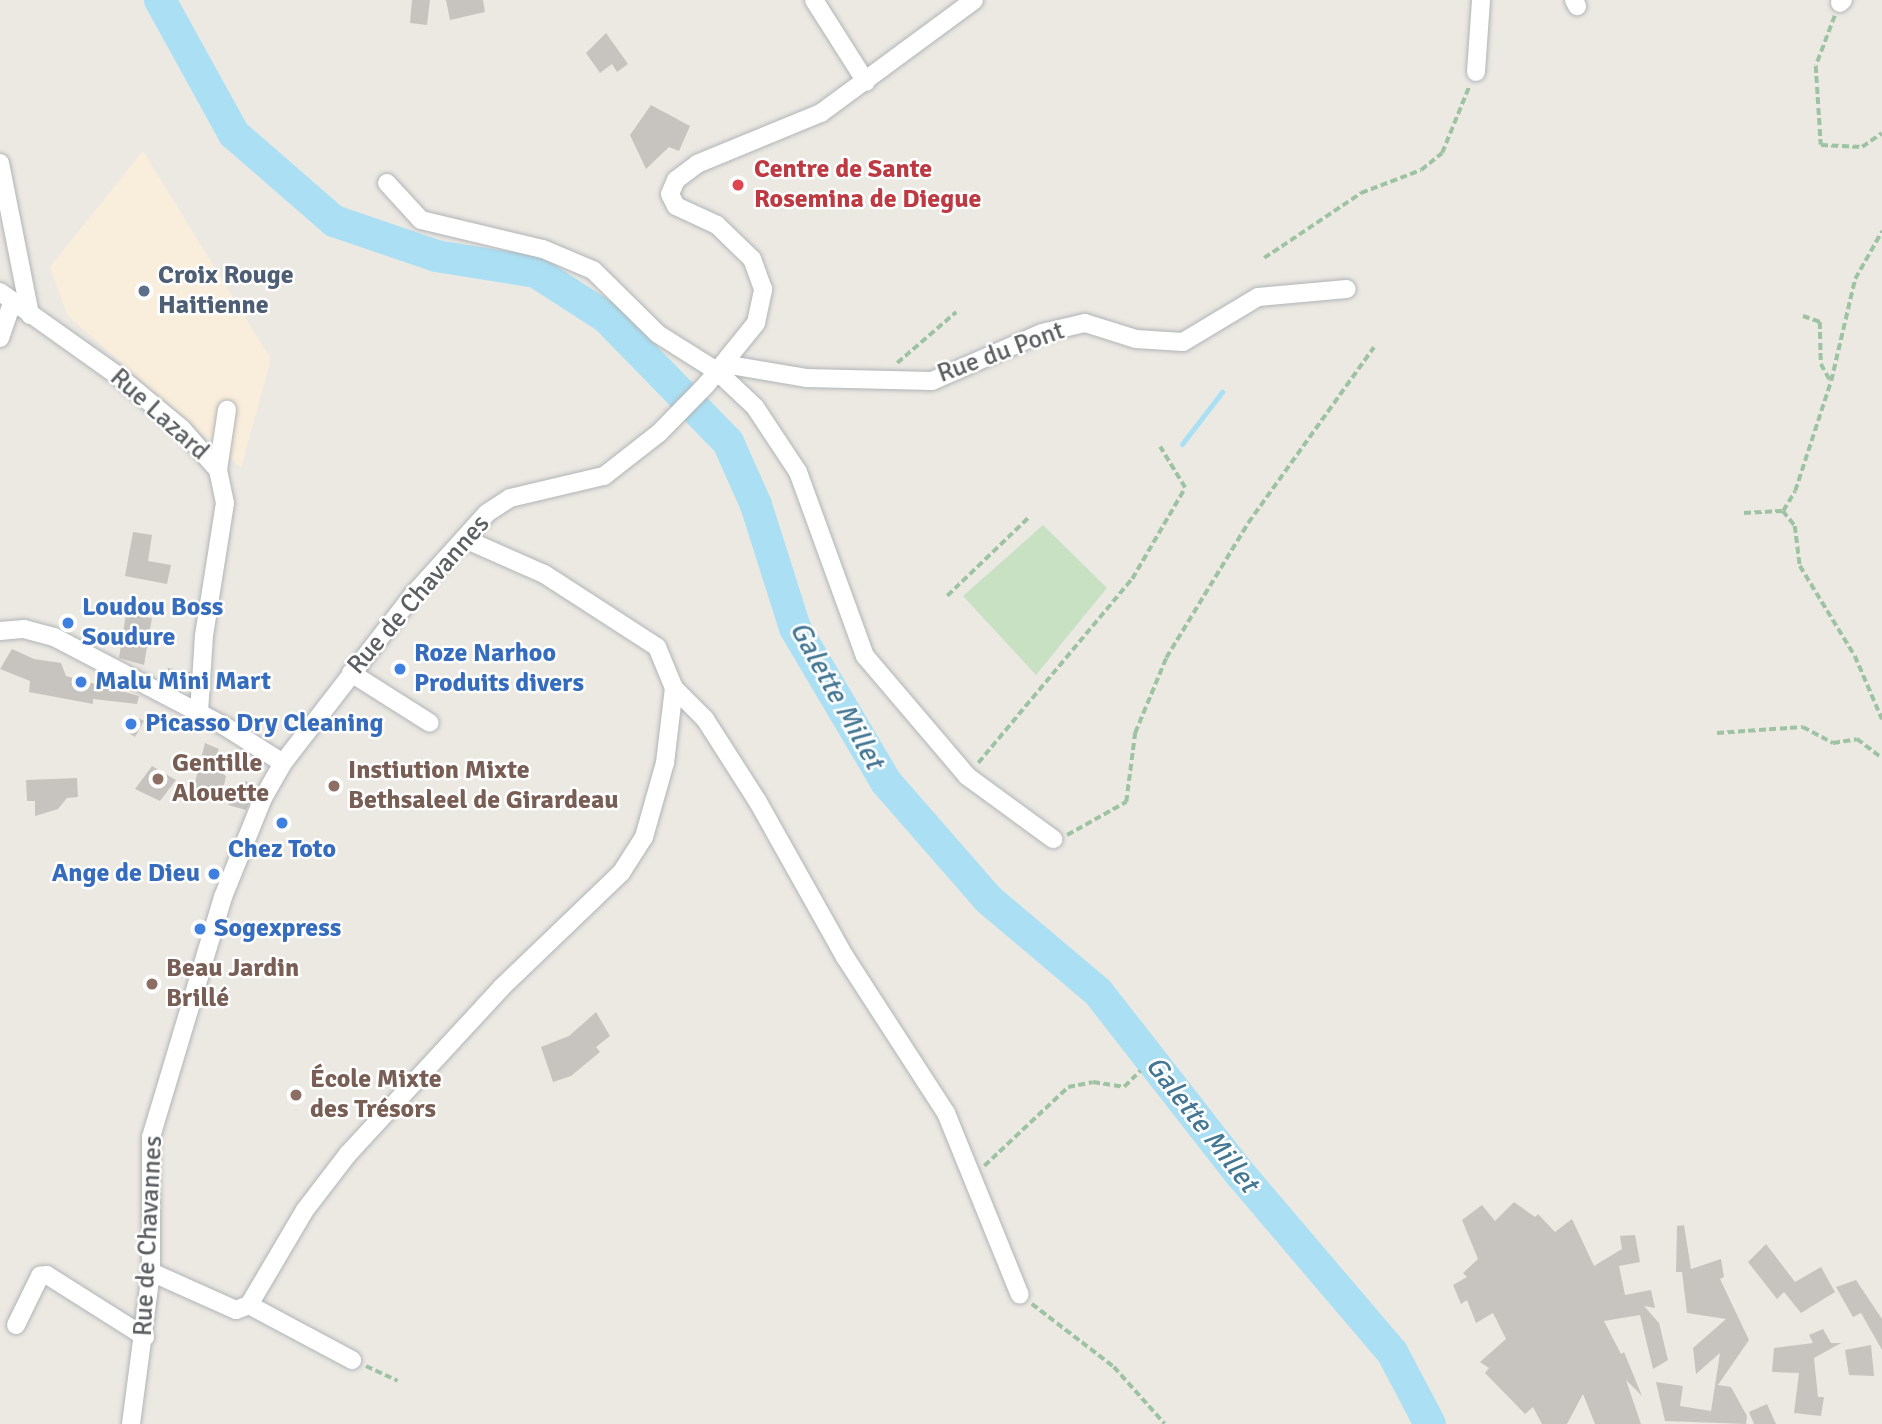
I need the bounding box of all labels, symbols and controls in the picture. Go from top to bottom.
place label: Centre de Sante Rosemina de Diegue [754,154,981,216]
marker: Centre de Sante Rosemina de Diegue [728,175,748,195]
place label: Croix Rouge Haitienne [158,260,294,322]
marker: Croix Rouge Haitienne [136,283,152,299]
street label: Rue du Pont [933,316,1069,390]
street label: Rue Lazard [103,362,215,468]
street label: Rue de Chavannes [341,509,497,681]
place label: Loudou Boss Soudure [82,592,223,654]
marker: Loudou Boss Soudure [60,615,76,631]
water label: Galette Millet [783,615,891,775]
place label: Roze Narhoo Produits divers [414,638,584,700]
marker: Roze Narhoo Produits divers [392,661,408,677]
place label: Malu Mini Mart [95,666,271,698]
marker: Malu Mini Mart [73,674,89,690]
place label: Picasso Dry Cleaning [145,708,383,740]
marker: Picasso Dry Cleaning [123,716,139,732]
place label: Gentille Alouette [172,748,269,810]
place label: Instiution Mixte Bethsaleel de Girardeau [348,755,619,816]
marker: Gentille Alouette [150,771,166,787]
marker: Instiution Mixte Bethsaleel de Girardeau [326,778,342,794]
marker: Chez Toto [274,815,290,831]
place label: Chez Toto [228,834,336,866]
place label: Ange de Dieu [52,858,200,890]
marker: Ange de Dieu [206,866,222,882]
place label: Sogexpress [214,913,341,945]
marker: Sogexpress [192,921,208,937]
place label: Beau Jardin Brillé [166,953,299,1014]
marker: Beau Jardin Brillé [144,976,160,992]
water label: Galette Millet [1138,1049,1266,1199]
place label: École Mixte des Trésors [310,1064,442,1126]
marker: École Mixte des Trésors [288,1087,304,1103]
street label: Rue de Chavannes [128,1135,170,1337]

